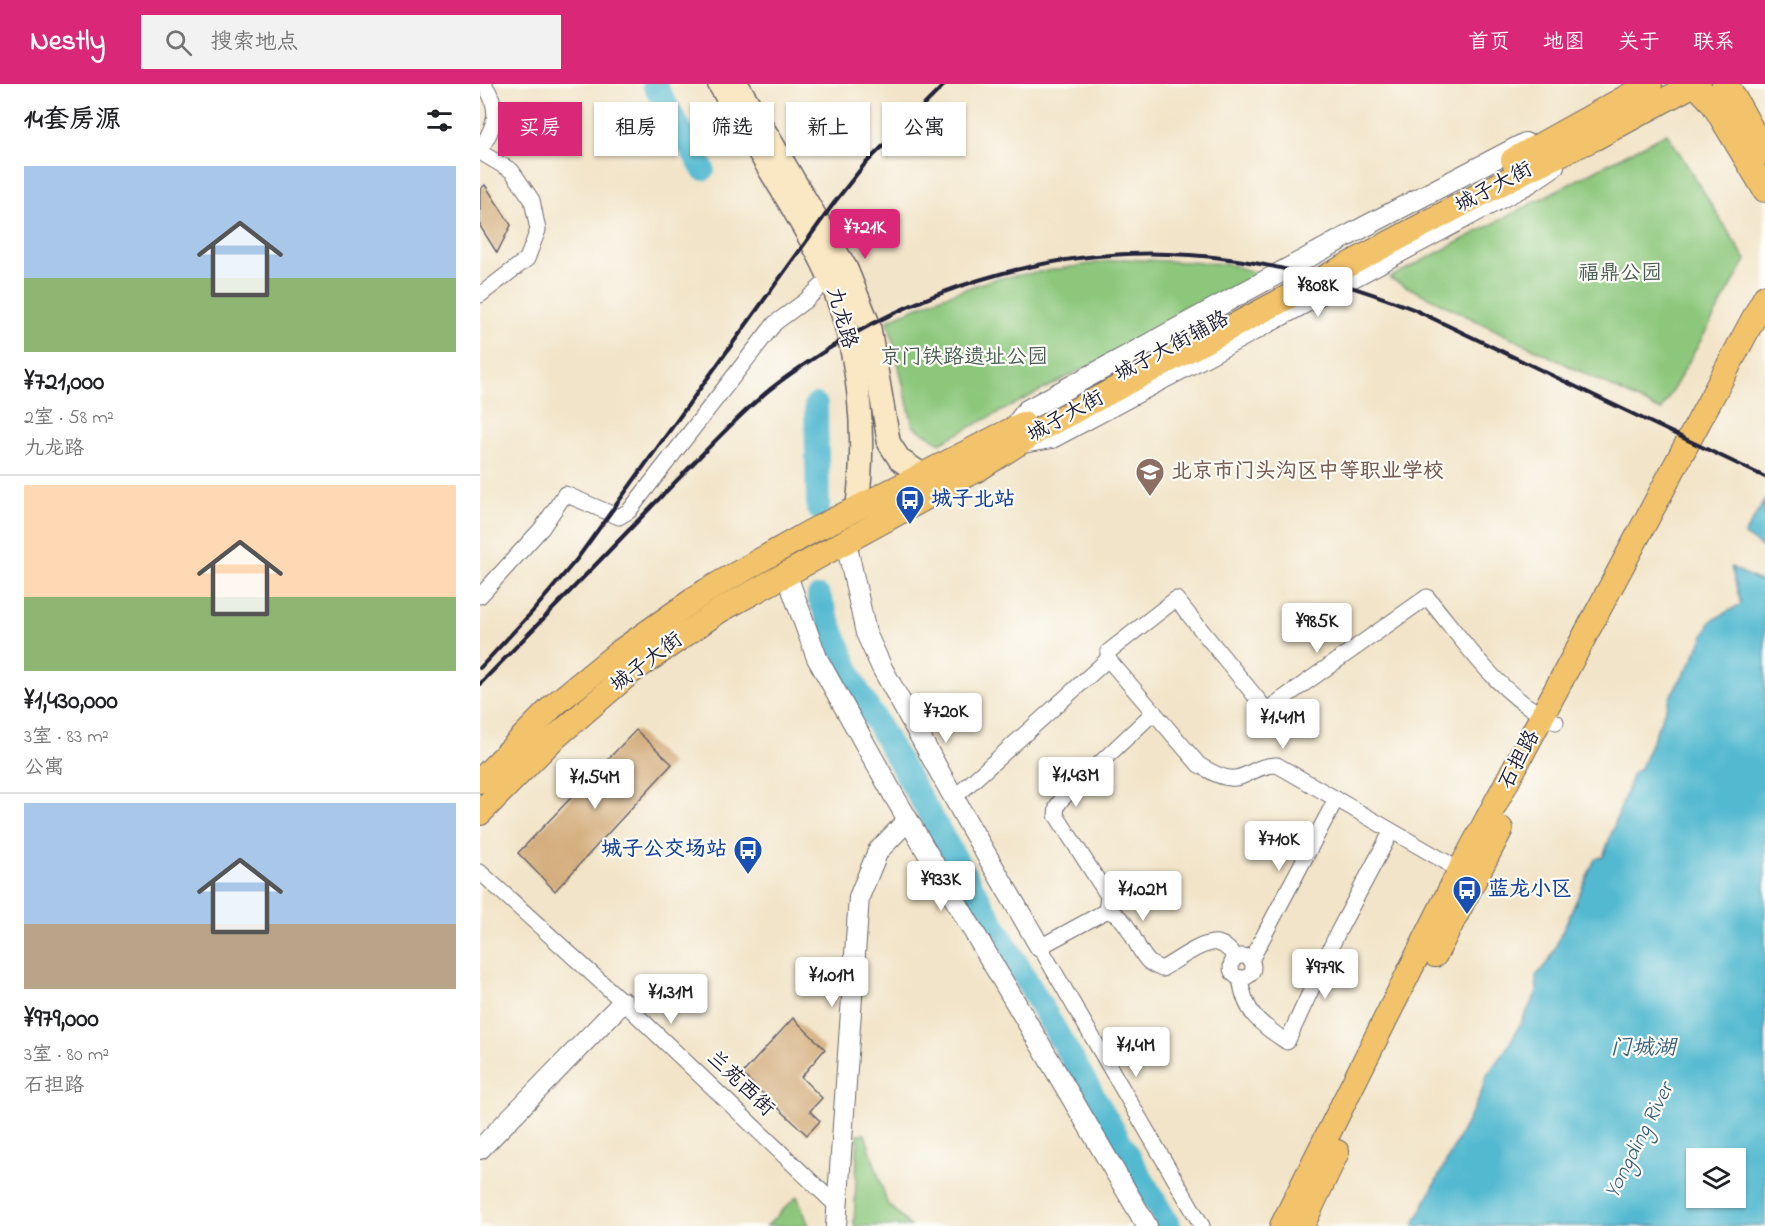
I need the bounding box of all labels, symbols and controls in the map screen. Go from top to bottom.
search box [141,15,561,69]
text: Nestly [30,22,105,63]
icon: search [162,26,195,59]
text: 搜索地点 [210,27,298,59]
text: 首页 [1468,28,1510,58]
text: 地图 [1543,28,1585,58]
text: 关于 [1618,28,1660,58]
text: 联系 [1693,28,1735,58]
text: 14套房源 [24,102,121,140]
chip: 买房 [498,102,582,156]
chip: 租房 [594,102,678,156]
chip: 筛选 [690,102,774,156]
chip: 新上 [786,102,870,156]
chip: 公寓 [882,102,966,156]
icon: filters [423,104,456,137]
street label: 城子大街 [1450,155,1538,221]
icon: home [186,205,294,313]
pin: ¥721K [823,209,907,260]
text: ¥721K [844,214,886,243]
park label: 福鼎公园 [1578,259,1662,289]
pin: ¥808K [1276,267,1360,318]
text: ¥808K [1297,272,1339,301]
street label: 九龙路 [818,284,864,352]
street label: 城子大街辅路 [1109,304,1235,390]
park label: 京门铁路遗址公园 [880,343,1048,373]
text: ¥721,000 [24,364,104,402]
street label: 城子大街 [1022,384,1110,450]
text: 2室 · 58 m² [24,404,114,433]
text: 九龙路 [24,435,84,464]
school or university icon: 北京市门头沟区中等职业学校 [1134,456,1166,498]
place label: 北京市门头沟区中等职业学校 [1171,457,1444,487]
bus stop icon: 城子北站 [894,484,926,526]
place label: 城子北站 [931,485,1015,515]
icon: home [186,524,294,632]
pin: ¥985K [1275,603,1359,654]
text: ¥985K [1296,608,1338,637]
street label: 城子大街 [604,626,690,700]
text: ¥1,430,000 [24,683,118,721]
pin: ¥720K [904,693,988,744]
text: ¥720K [924,698,968,727]
pin: ¥1.41M [1234,699,1332,750]
text: ¥1.41M [1261,704,1305,733]
text: 3室 · 83 m² [24,723,109,752]
street label: 石担路 [1492,725,1548,795]
text: 公寓 [24,754,64,783]
pin: ¥1.43M [1027,757,1125,808]
pin: ¥1.54M [546,759,644,810]
text: ¥1.43M [1053,762,1099,791]
text: ¥1.54M [570,764,620,793]
pin: ¥710K [1237,821,1321,872]
text: ¥710K [1259,826,1299,855]
bus stop icon: 城子公交场站 [732,834,764,876]
place label: 城子公交场站 [601,835,727,865]
icon: home [186,842,294,950]
pin: ¥933K [899,861,983,912]
text: ¥933K [921,866,961,895]
pin: ¥1.02M [1094,871,1192,922]
bus stop icon: 蓝龙小区 [1451,874,1483,916]
place label: 蓝龙小区 [1488,875,1572,905]
text: ¥1.02M [1119,876,1167,905]
pin: ¥979K [1283,949,1367,1000]
text: ¥979K [1306,954,1344,983]
pin: ¥1.01M [783,957,881,1008]
text: ¥1.01M [809,962,855,991]
pin: ¥1.31M [622,974,720,1025]
text: ¥1.31M [649,979,694,1008]
text: ¥979,000 [24,1001,99,1039]
pin: ¥1.4M [1094,1027,1178,1078]
text: ¥1.4M [1117,1032,1155,1061]
water label: 门城湖 [1610,1033,1678,1065]
text: 3室 · 80 m² [24,1041,109,1070]
street label: 兰苑西街 [699,1044,781,1124]
text: 石担路 [24,1072,84,1101]
water label: Yongding River [1597,1075,1684,1204]
map controls [1686,1148,1746,1208]
button: layers [1686,1148,1746,1208]

